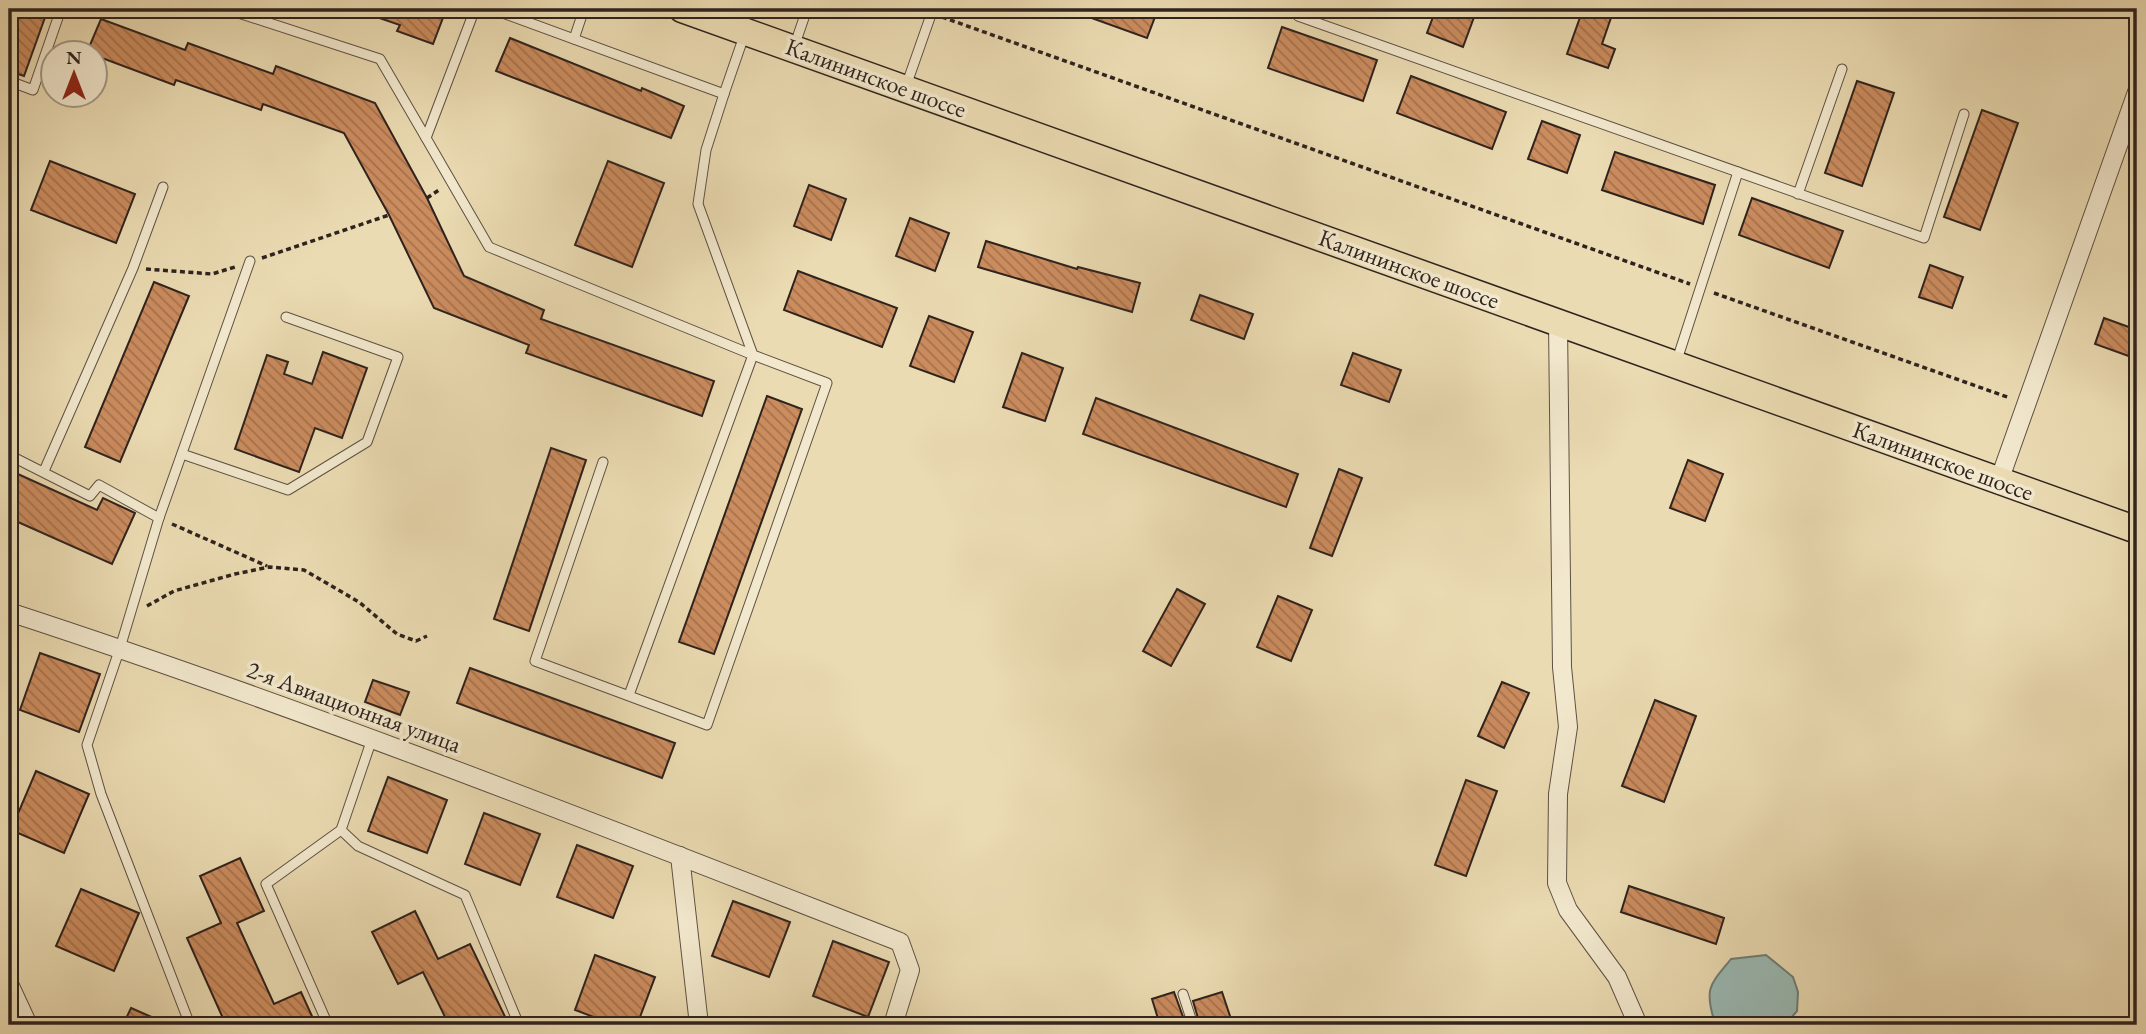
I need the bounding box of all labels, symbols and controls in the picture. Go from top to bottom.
street label: Калининское шоссе [782,30,971,125]
north arrow [38,38,108,108]
text: N [66,45,82,70]
street label: Калининское шоссе [1315,221,1504,316]
street label: Калининское шоссе [1849,413,2038,508]
street label: 2-я Авиационная улица [243,653,466,760]

